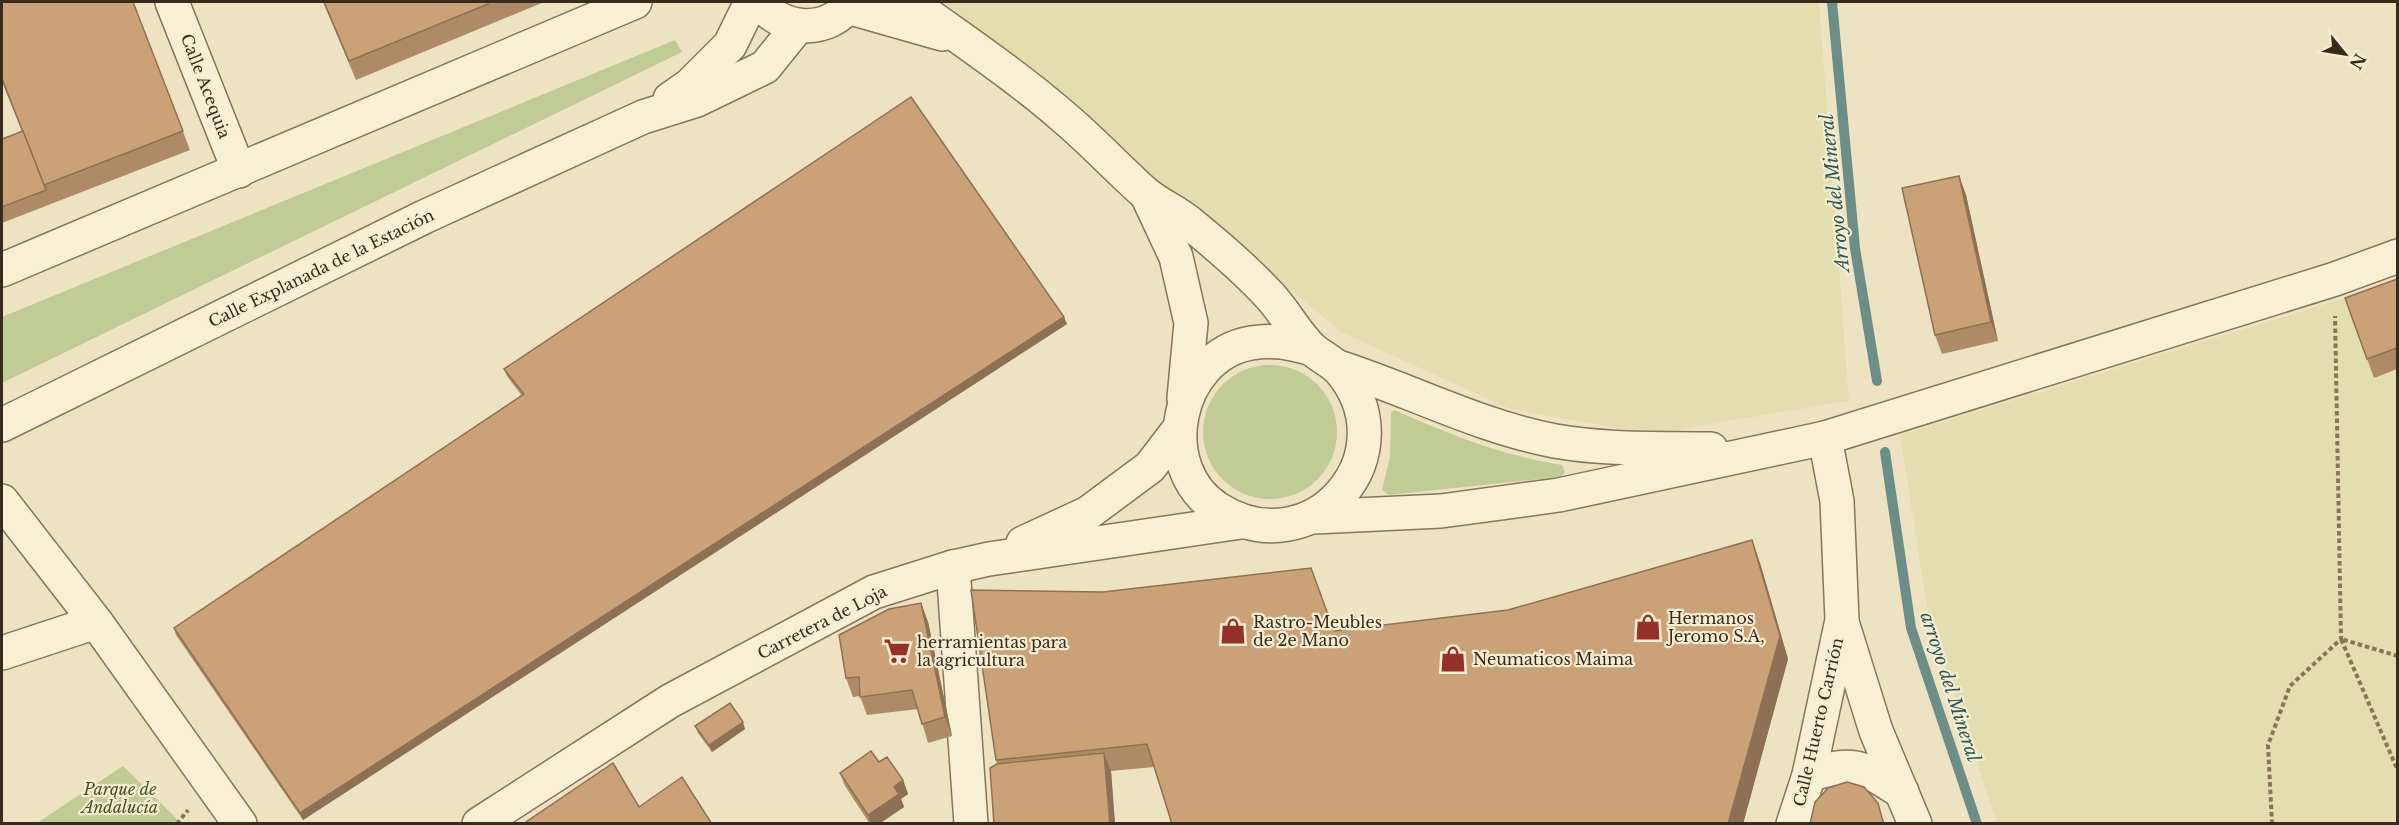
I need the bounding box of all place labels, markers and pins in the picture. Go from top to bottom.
place label: Hermanos Jeromo S.A, [1666,608,1765,646]
place label: Rastro-Meubles de 2e Mano [1253,612,1382,650]
shop icon: Hermanos Jeromo S.A, [1633,612,1663,642]
shop icon: Rastro-Meubles de 2e Mano [1218,616,1248,646]
place label: herramientas para la agricultura [917,632,1067,670]
supermarket icon: herramientas para la agricultura [882,636,912,666]
shop icon: Neumaticos Maima [1438,644,1468,674]
place label: Neumaticos Maima [1473,649,1633,669]

